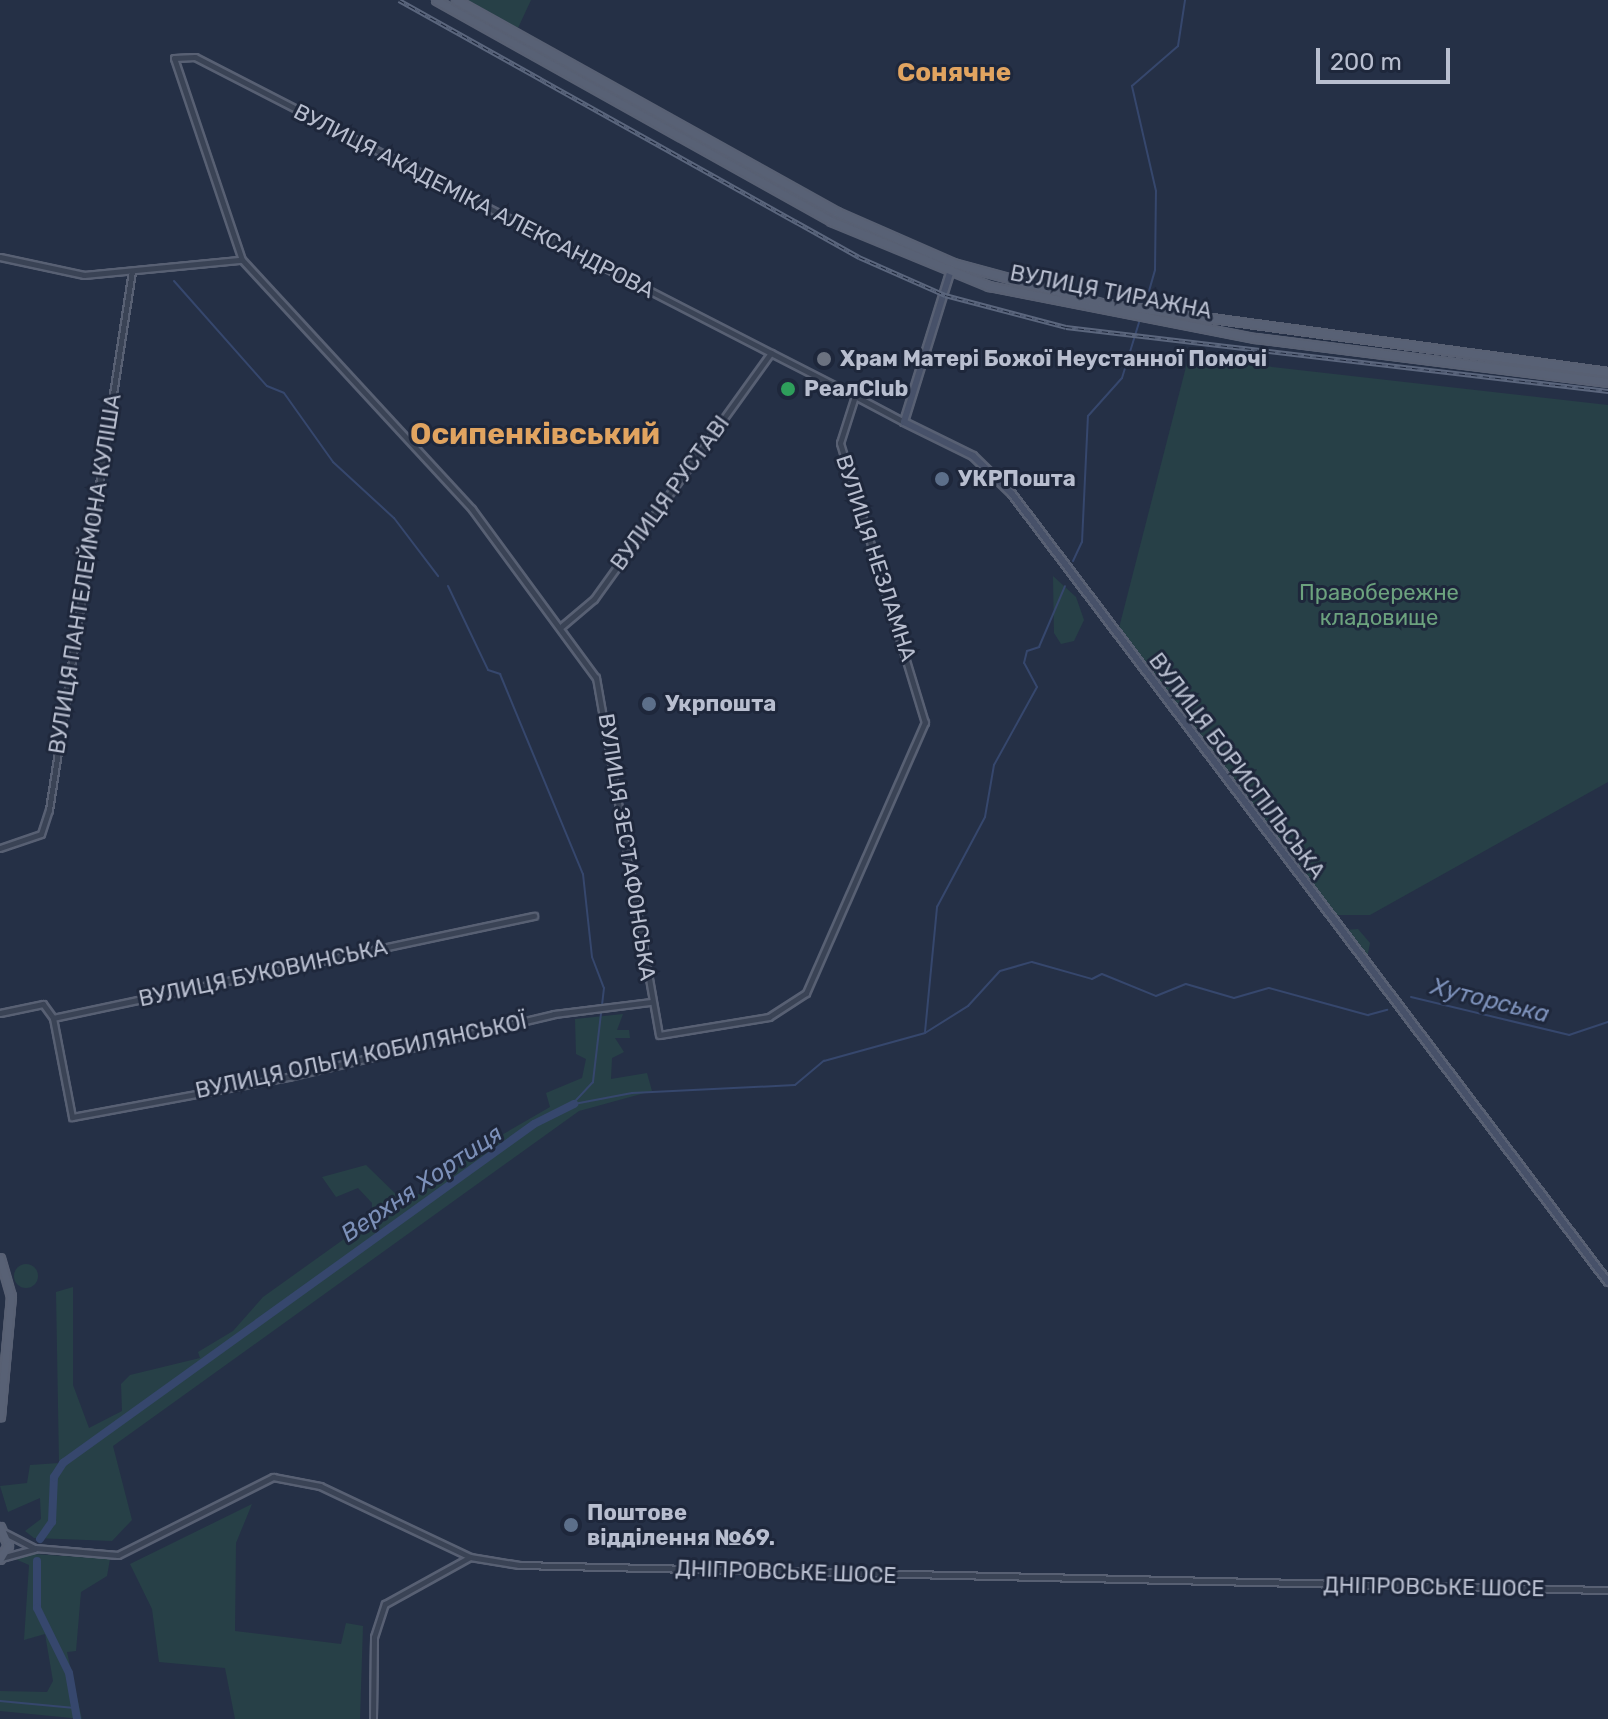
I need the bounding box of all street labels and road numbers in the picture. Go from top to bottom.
street label: ВУЛИЦЯ АКАДЕМІКА АЛЕКСАНДРОВА [289,98,659,304]
street label: ВУЛИЦЯ ТИРАЖНА [1008,259,1214,325]
street label: ВУЛИЦЯ ПАНТЕЛЕЙМОНА КУЛІША [43,392,127,756]
street label: ВУЛИЦЯ РУСТАВІ [605,411,735,575]
street label: ВУЛИЦЯ НЕЗЛАМНА [830,451,922,665]
street label: ВУЛИЦЯ БОРИСПІЛЬСЬКА [1143,648,1331,884]
street label: ВУЛИЦЯ ЗЕСТАФОНСЬКА [593,712,661,982]
street label: ВУЛИЦЯ БУКОВИНСЬКА [136,934,390,1012]
street label: ВУЛИЦЯ ОЛЬГИ КОБИЛЯНСЬКОЇ [193,1008,529,1104]
street label: ДНІПРОВСЬКЕ ШОСЕ [675,1555,897,1589]
street label: ДНІПРОВСЬКЕ ШОСЕ [1323,1572,1545,1602]

